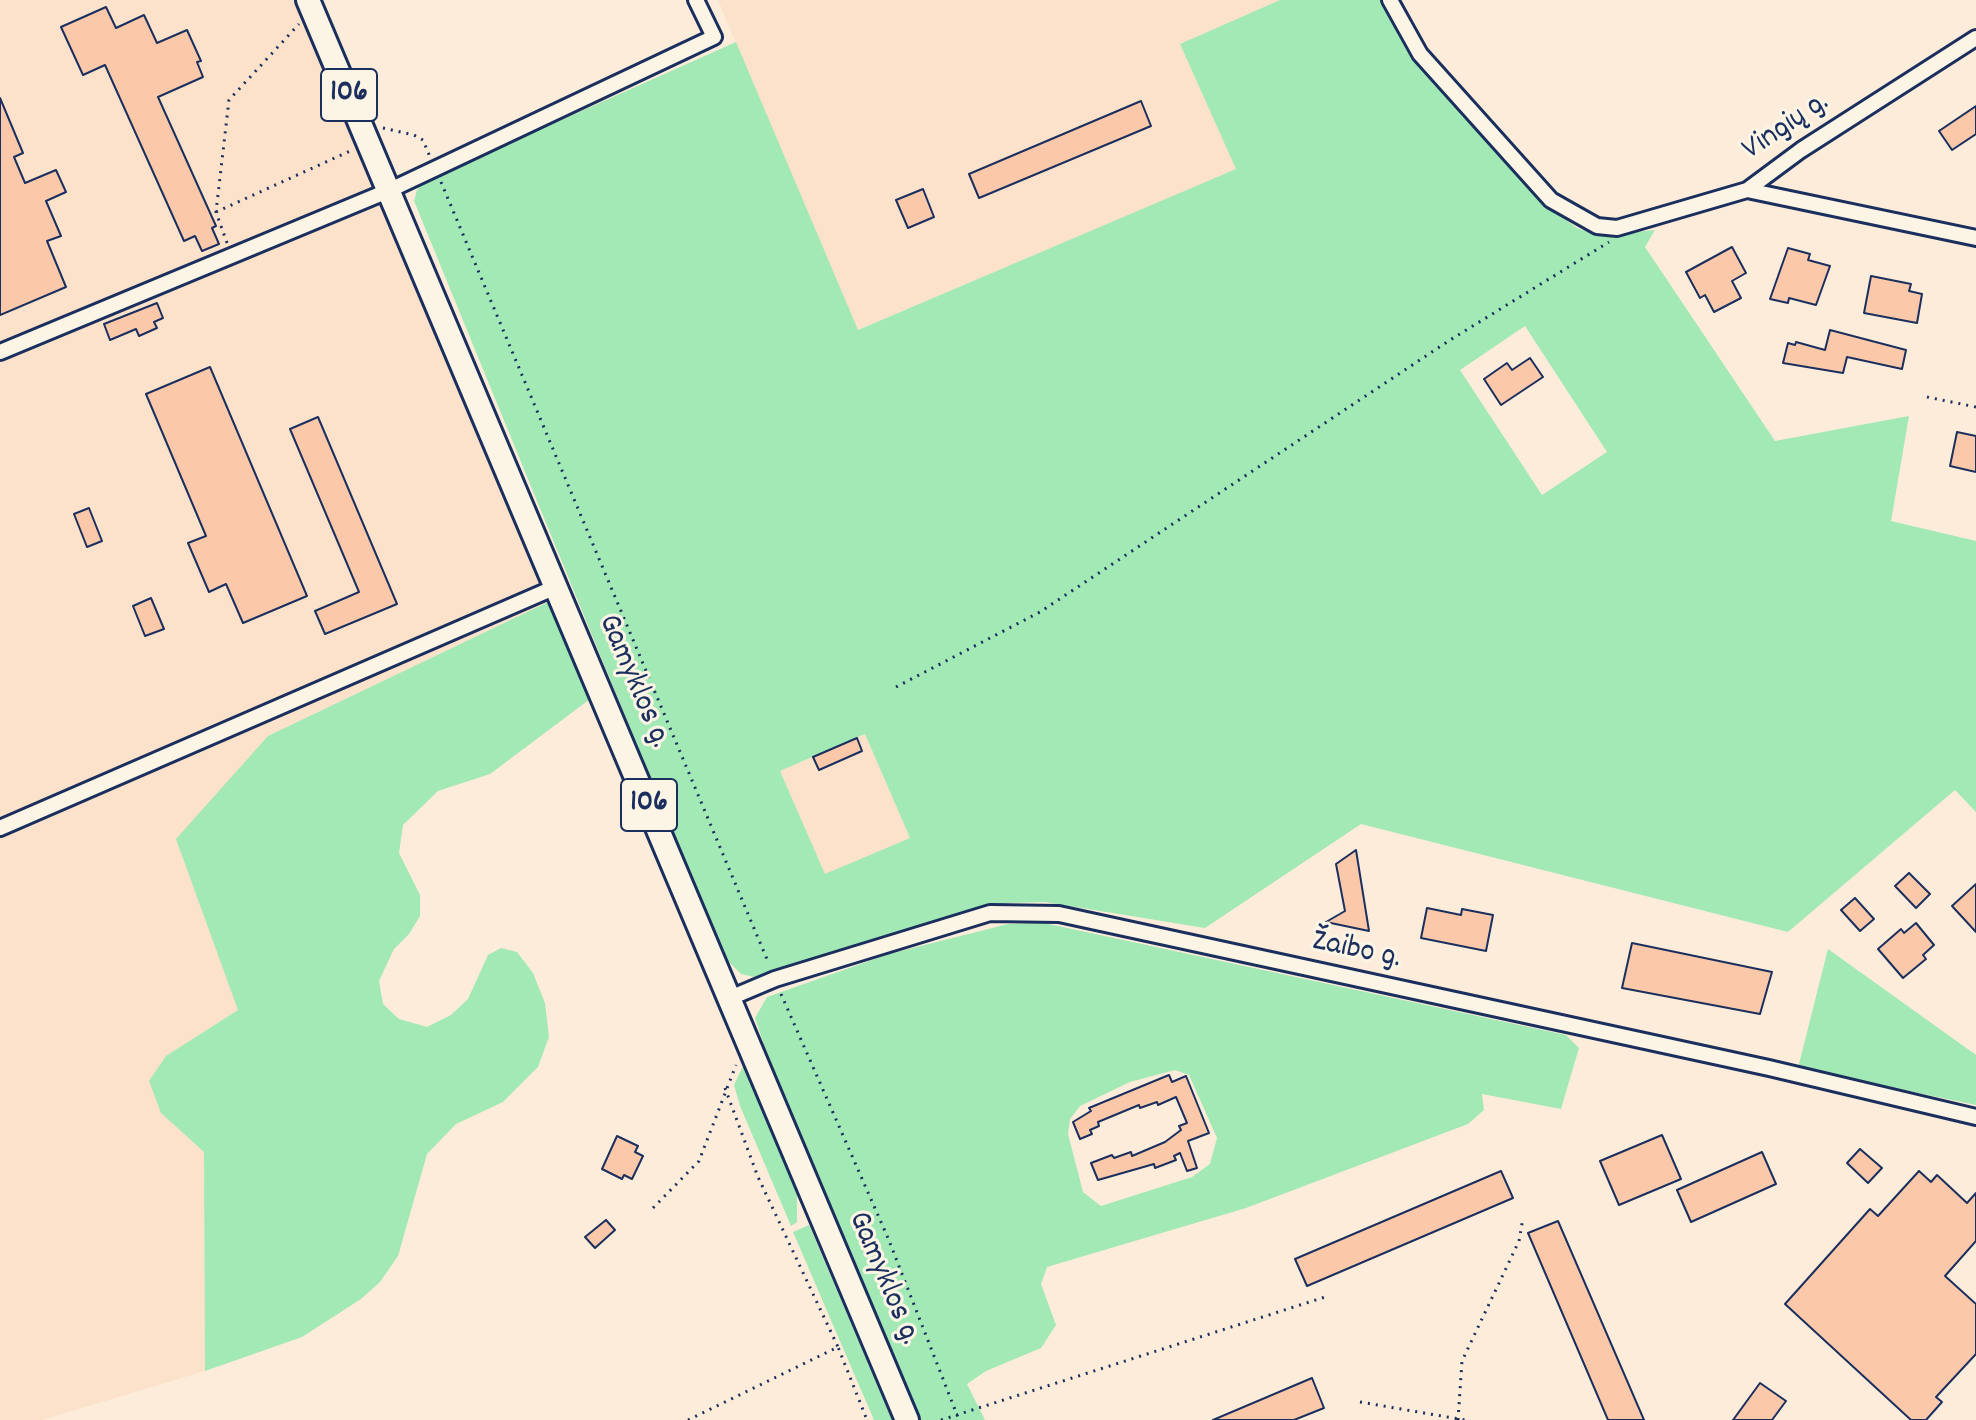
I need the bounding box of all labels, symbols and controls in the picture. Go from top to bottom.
road number: 106 [321,69,377,121]
street label: Vingių g. [1736,85,1838,171]
street label: Gamyklos g. [587,610,677,754]
road number: 106 [621,779,677,831]
street label: Žaibo g. [1308,924,1404,980]
street label: Gamyklos g. [837,1207,927,1351]

